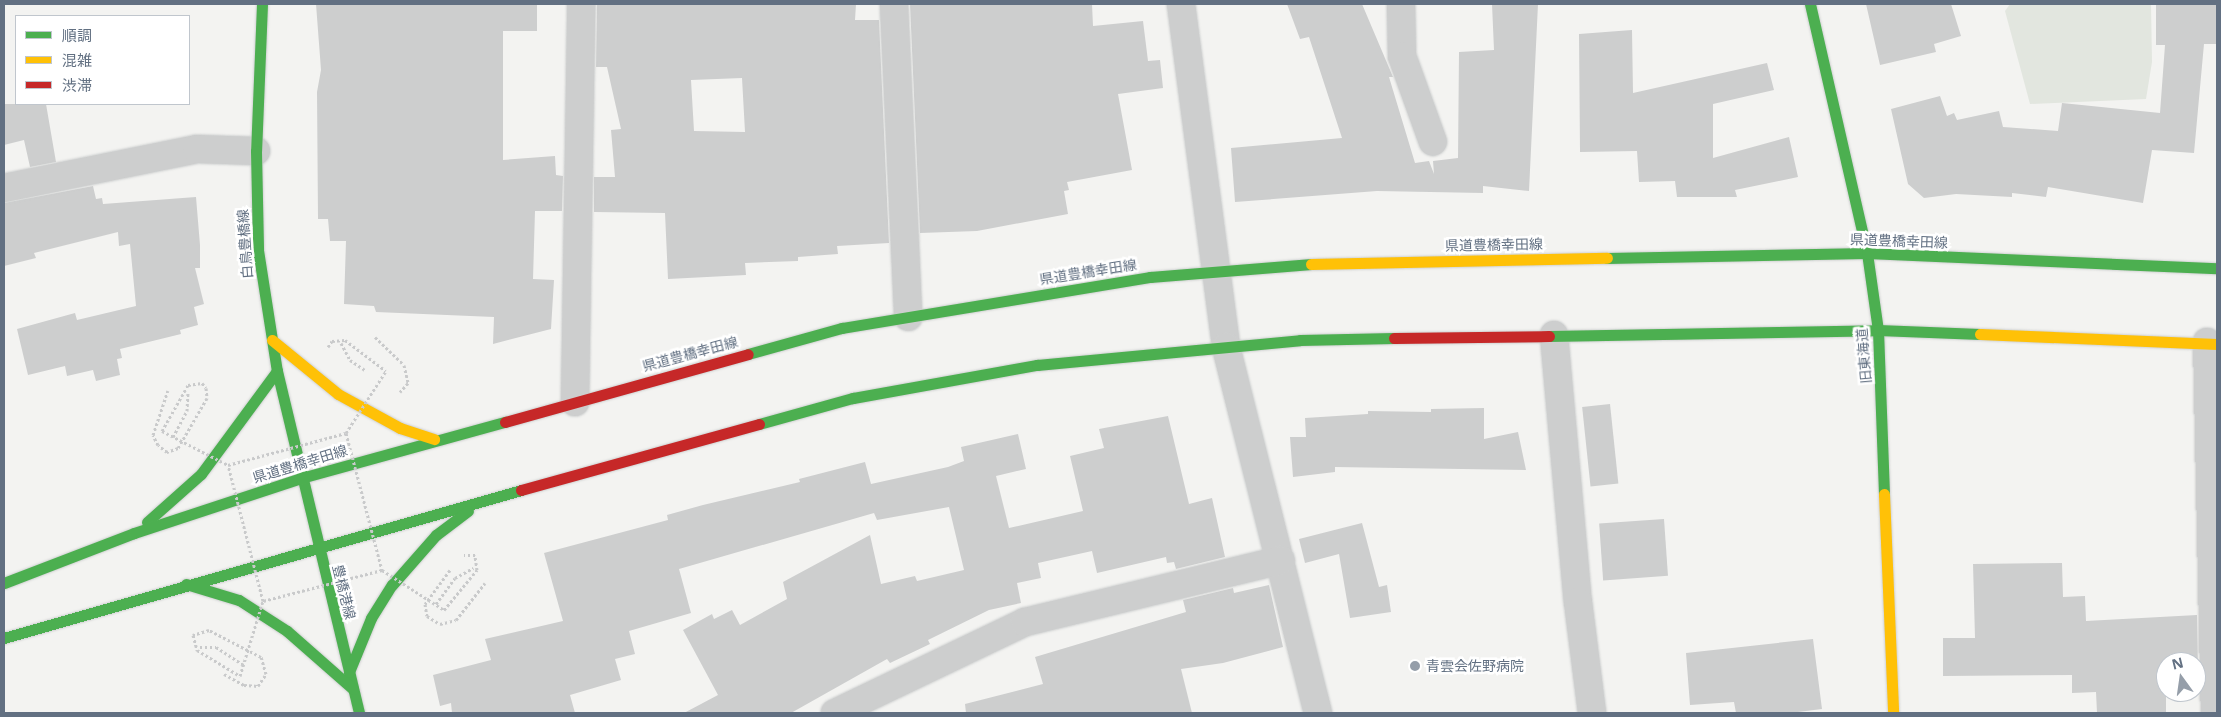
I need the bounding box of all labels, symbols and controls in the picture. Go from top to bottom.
legend [15,15,190,105]
text: 順調 [62,25,92,45]
text: 混雑 [62,50,92,70]
text: 渋滞 [62,75,92,95]
street label: 白鳥豊橋線 [234,208,256,280]
street label: 県道豊橋幸田線 [1850,231,1948,251]
street label: 県道豊橋幸田線 [1445,236,1543,254]
street label: 県道豊橋幸田線 [1038,256,1138,288]
street label: 旧東海道 [1853,327,1875,385]
street label: 県道豊橋幸田線 [640,333,740,375]
street label: 県道豊橋幸田線 [251,442,349,486]
street label: 豊橋港線 [329,563,359,621]
north arrow [2156,652,2206,702]
text: N [2170,652,2185,674]
place label: 青雲会佐野病院 [1426,658,1524,674]
marker: 青雲会佐野病院 [1408,659,1422,673]

